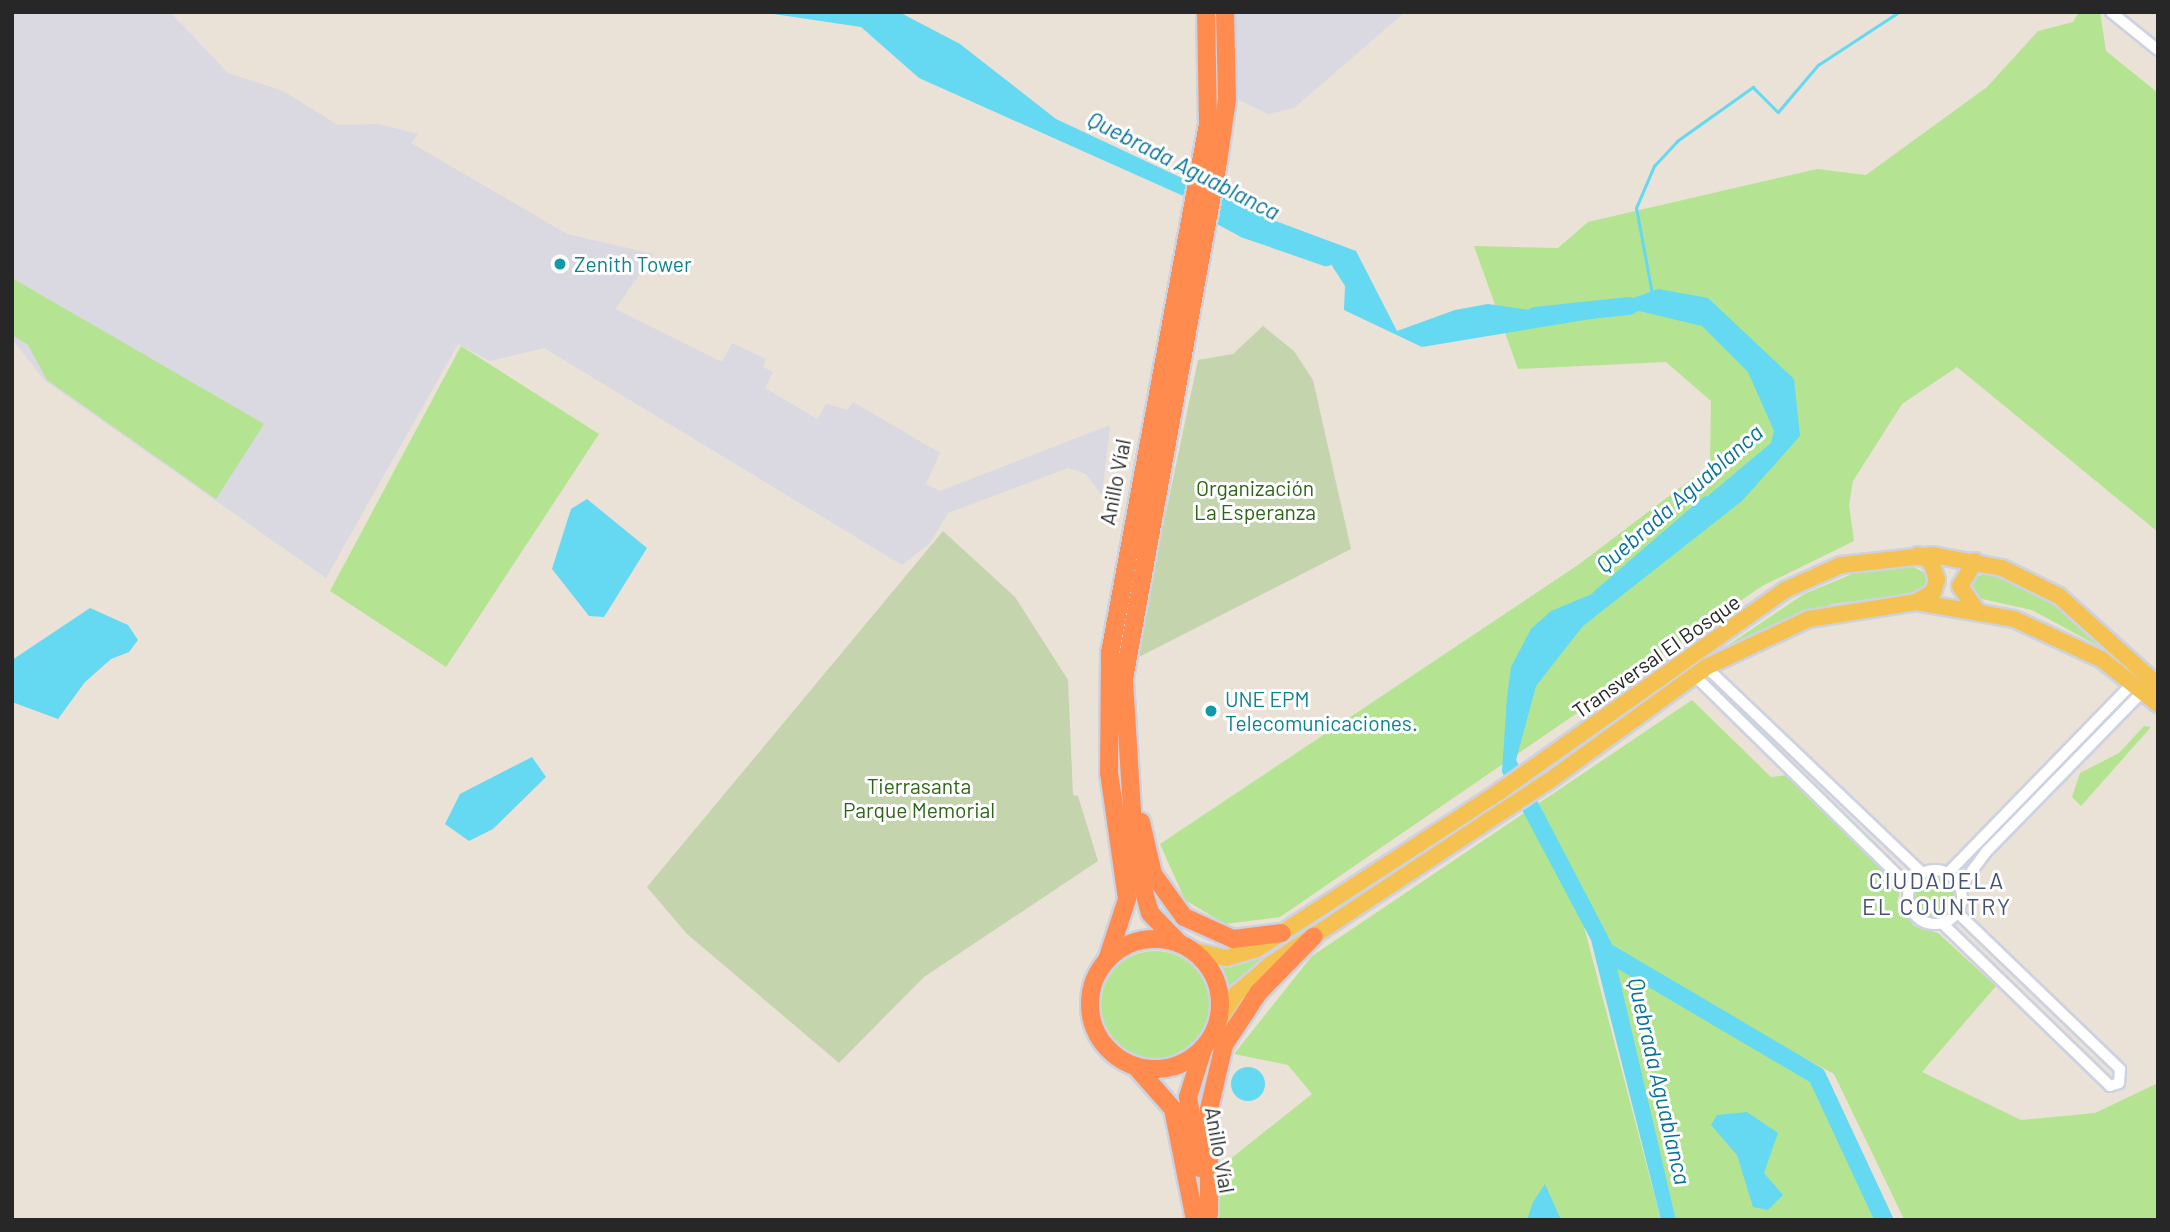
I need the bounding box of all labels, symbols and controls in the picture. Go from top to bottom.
water label: Quebrada Aguablanca [1083,105,1285,225]
place label: Zenith Tower [574,251,692,277]
marker: Zenith Tower [552,256,568,272]
water label: Quebrada Aguablanca [1590,418,1768,578]
street label: Anillo Víal [1094,437,1136,527]
park label: Organización La Esperanza [1194,475,1316,525]
street label: Transversal El Bosque [1567,589,1745,723]
place label: UNE EPM Telecomunicaciones. [1225,686,1418,736]
marker: UNE EPM Telecomunicaciones. [1203,703,1219,719]
park label: Tierrasanta Parque Memorial [843,773,995,823]
district label: CIUDADELA EL COUNTRY [1863,866,2011,920]
water label: Quebrada Aguablanca [1623,975,1697,1187]
street label: Anillo Víal [1200,1105,1240,1195]

